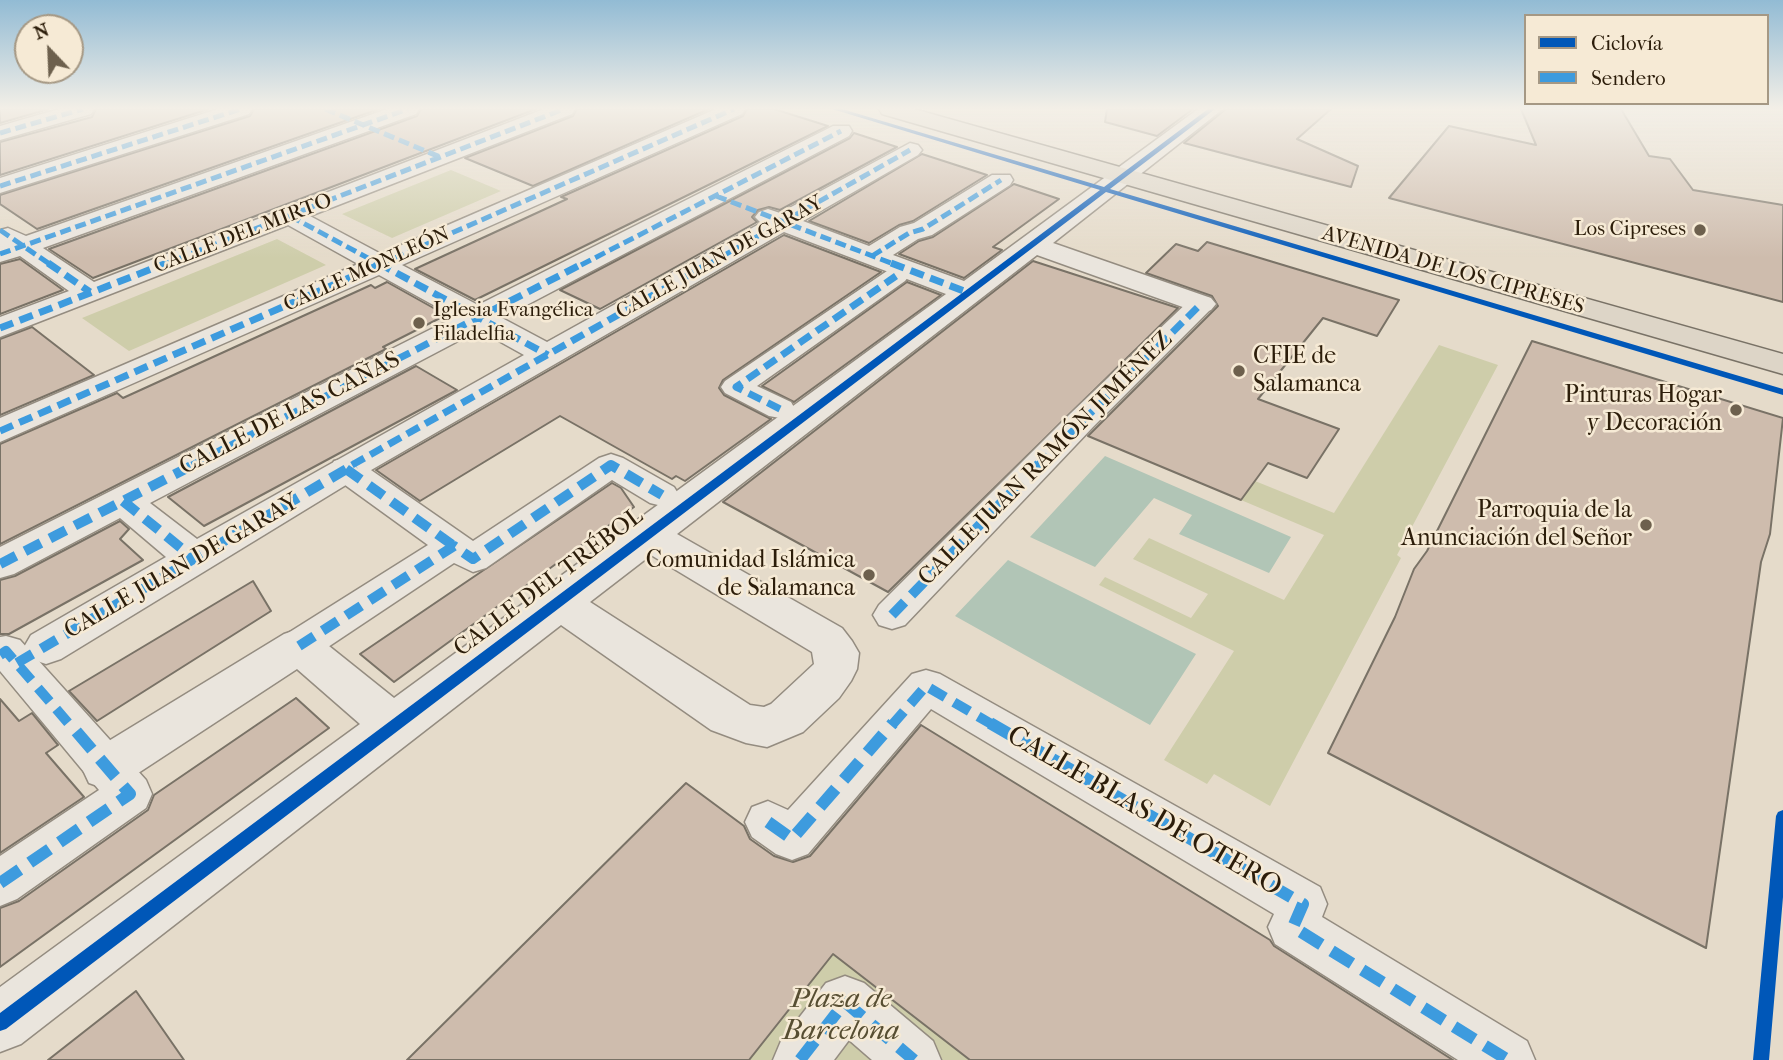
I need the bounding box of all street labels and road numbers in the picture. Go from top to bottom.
street label: CALLE DEL MIRTO [150,188,336,280]
street label: CALLE JUAN DE GARAY [612,191,828,325]
street label: AVENIDA DE LOS CIPRESES [1319,221,1587,321]
street label: CALLE MONLEÓN [280,222,454,318]
street label: CALLE JUAN RAMÓN JIMÉNEZ [913,326,1179,592]
street label: CALLE DE LAS CAÑAS [175,346,405,482]
street label: CALLE JUAN DE GARAY [60,488,304,646]
street label: CALLE DEL TRÉBOL [449,502,649,664]
street label: CALLE BLAS DE OTERO [1001,720,1287,904]

